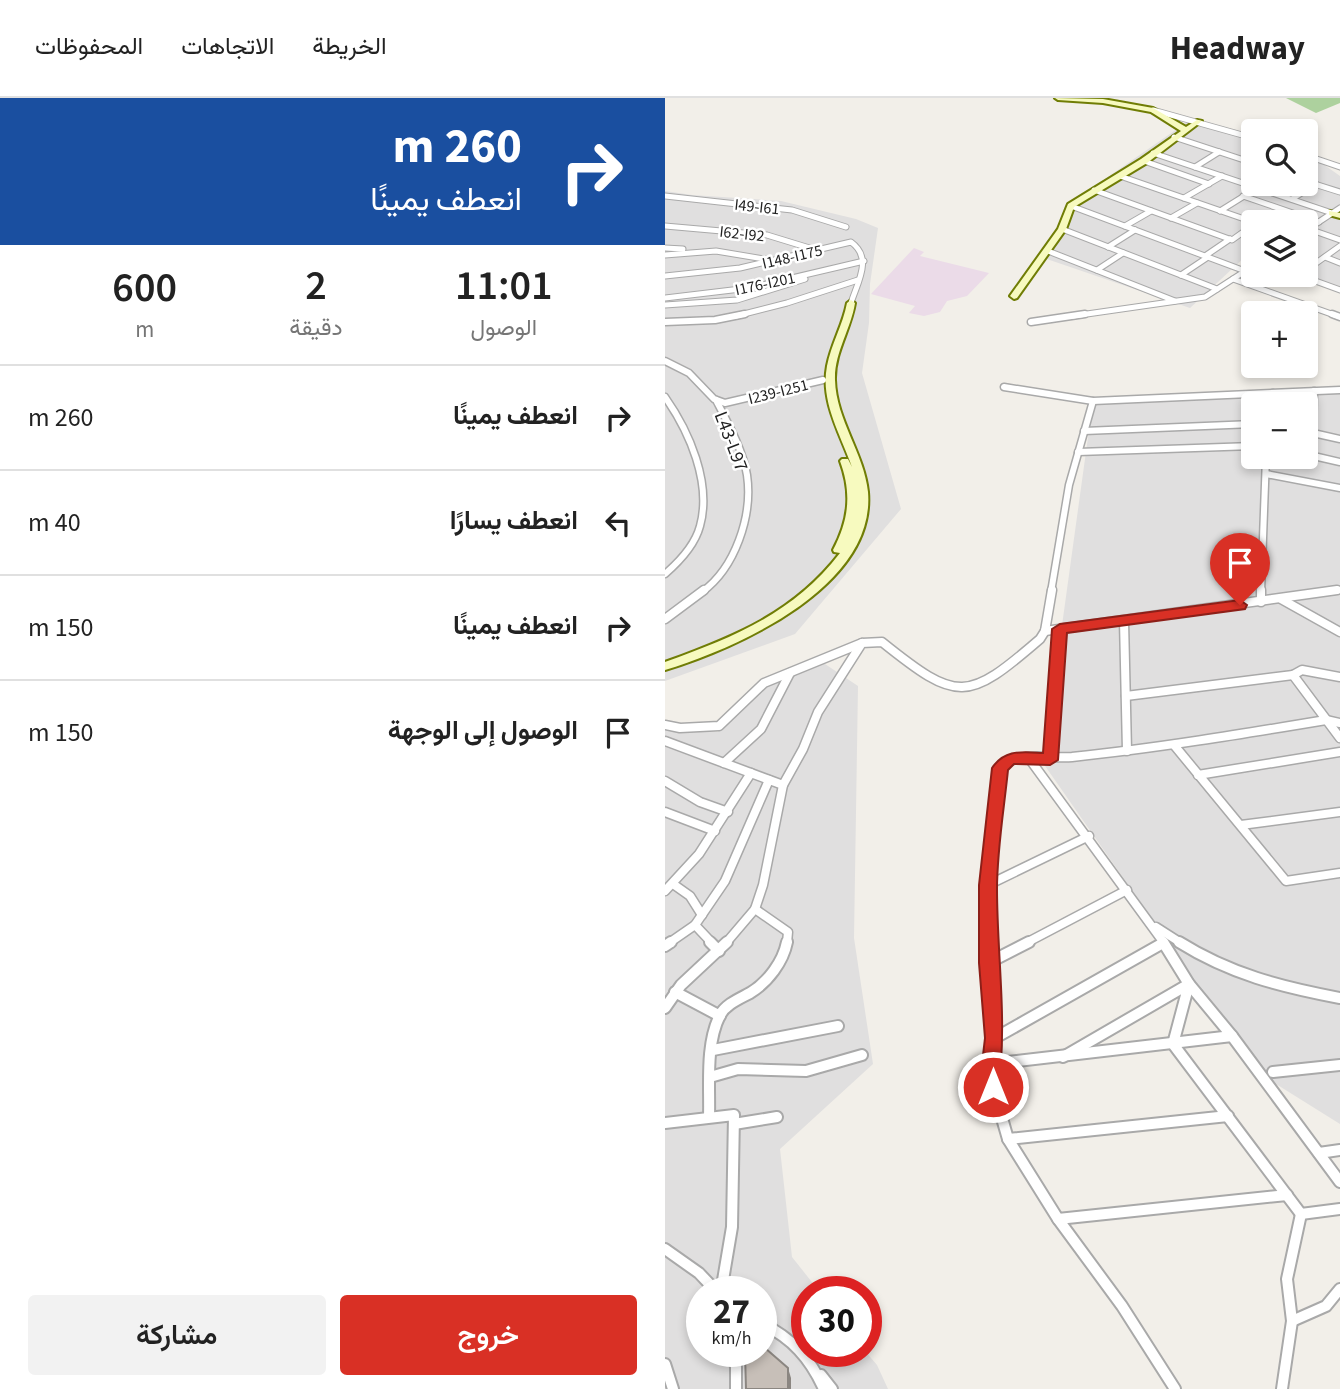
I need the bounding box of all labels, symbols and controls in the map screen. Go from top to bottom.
text: Headway [1170,25,1305,72]
text: المحفوظات [35,29,143,64]
text: الاتجاهات [181,29,274,64]
text: الخريطة [312,29,387,64]
text: 260 m [393,112,522,182]
map controls [1241,119,1318,469]
button: search [1241,119,1318,196]
icon: right [546,126,637,217]
text: انعطف يمينًا [370,177,522,223]
street label: I49-I61 [733,194,781,220]
button: layers [1241,210,1318,287]
street label: I62-I92 [718,221,766,247]
street label: I148-I175 [760,239,825,275]
text: 2 [305,256,327,316]
text: 11:01 [455,256,553,316]
text: 600 [112,258,177,318]
street label: I176-I201 [733,267,797,301]
button: + [1241,301,1318,378]
text: دقيقة [289,311,343,344]
text: الوصول [471,311,537,344]
text: m [135,313,154,346]
street label: I239-I251 [746,374,811,410]
button: − [1241,392,1318,469]
text: انعطف يمينًا [453,397,578,434]
text: 260 m [28,399,94,436]
icon: right [599,399,637,437]
street label: L43-L97 [707,408,754,475]
text: انعطف يسارًا [450,502,578,539]
text: 40 m [28,504,81,541]
icon: left [599,504,637,542]
pin [1210,533,1270,605]
icon: arrive [1221,544,1259,582]
text: انعطف يمينًا [453,607,578,644]
text: 150 m [28,609,94,646]
icon: right [599,609,637,647]
text: الوصول إلى الوجهة [388,712,578,749]
text: 150 m [28,714,94,751]
icon: arrive [599,714,637,752]
position arrow [956,1050,1030,1124]
speed limit sign: 30 [791,1276,882,1367]
text: 27 [713,1287,750,1337]
button: مشاركة [28,1295,326,1375]
button: خروج [340,1295,637,1375]
text: km/h [712,1326,751,1351]

